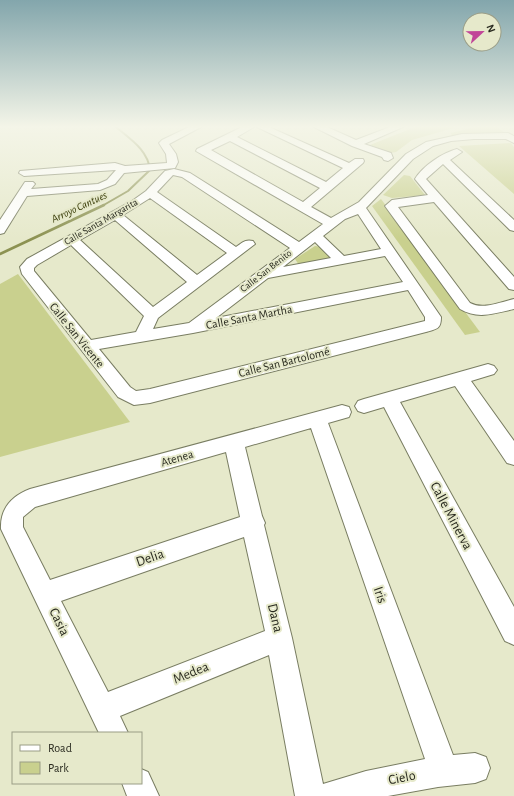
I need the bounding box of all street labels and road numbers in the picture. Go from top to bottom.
street label: Calle Santa Margarita [63,197,140,247]
street label: Calle San Benito [238,248,294,294]
street label: Calle San Vicente [47,300,107,370]
street label: Calle Santa Martha [205,303,294,331]
street label: Calle San Bartolomé [237,345,331,379]
street label: Atenea [159,448,195,468]
street label: Calle Minerva [427,480,475,553]
street label: Delia [134,547,166,569]
street label: Iris [371,585,389,605]
street label: Dana [265,602,285,634]
street label: Casia [46,606,72,638]
street label: Medea [171,659,211,686]
street label: Cielo [387,768,417,787]

